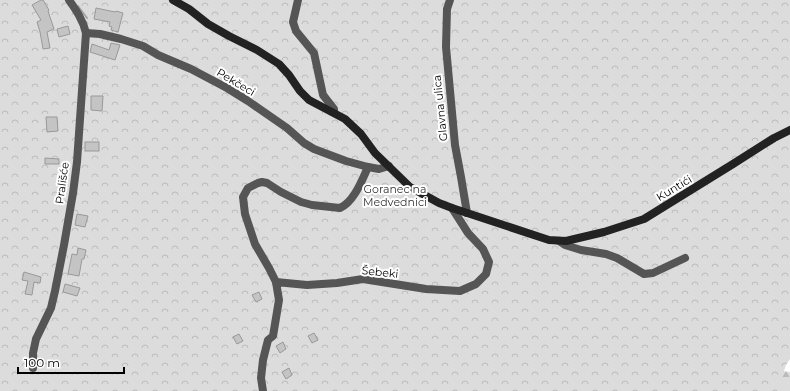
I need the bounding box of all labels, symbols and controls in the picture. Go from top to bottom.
street label: Pekčeci [214,65,258,99]
street label: Glavna ulica [430,74,450,142]
street label: Prališće [52,161,72,205]
street label: Kuntići [654,172,694,204]
park label: Goranec na Medvednici [363,182,427,209]
street label: Šebeki [361,263,399,281]
scale bar [18,349,124,375]
text: 100 m [24,355,60,370]

